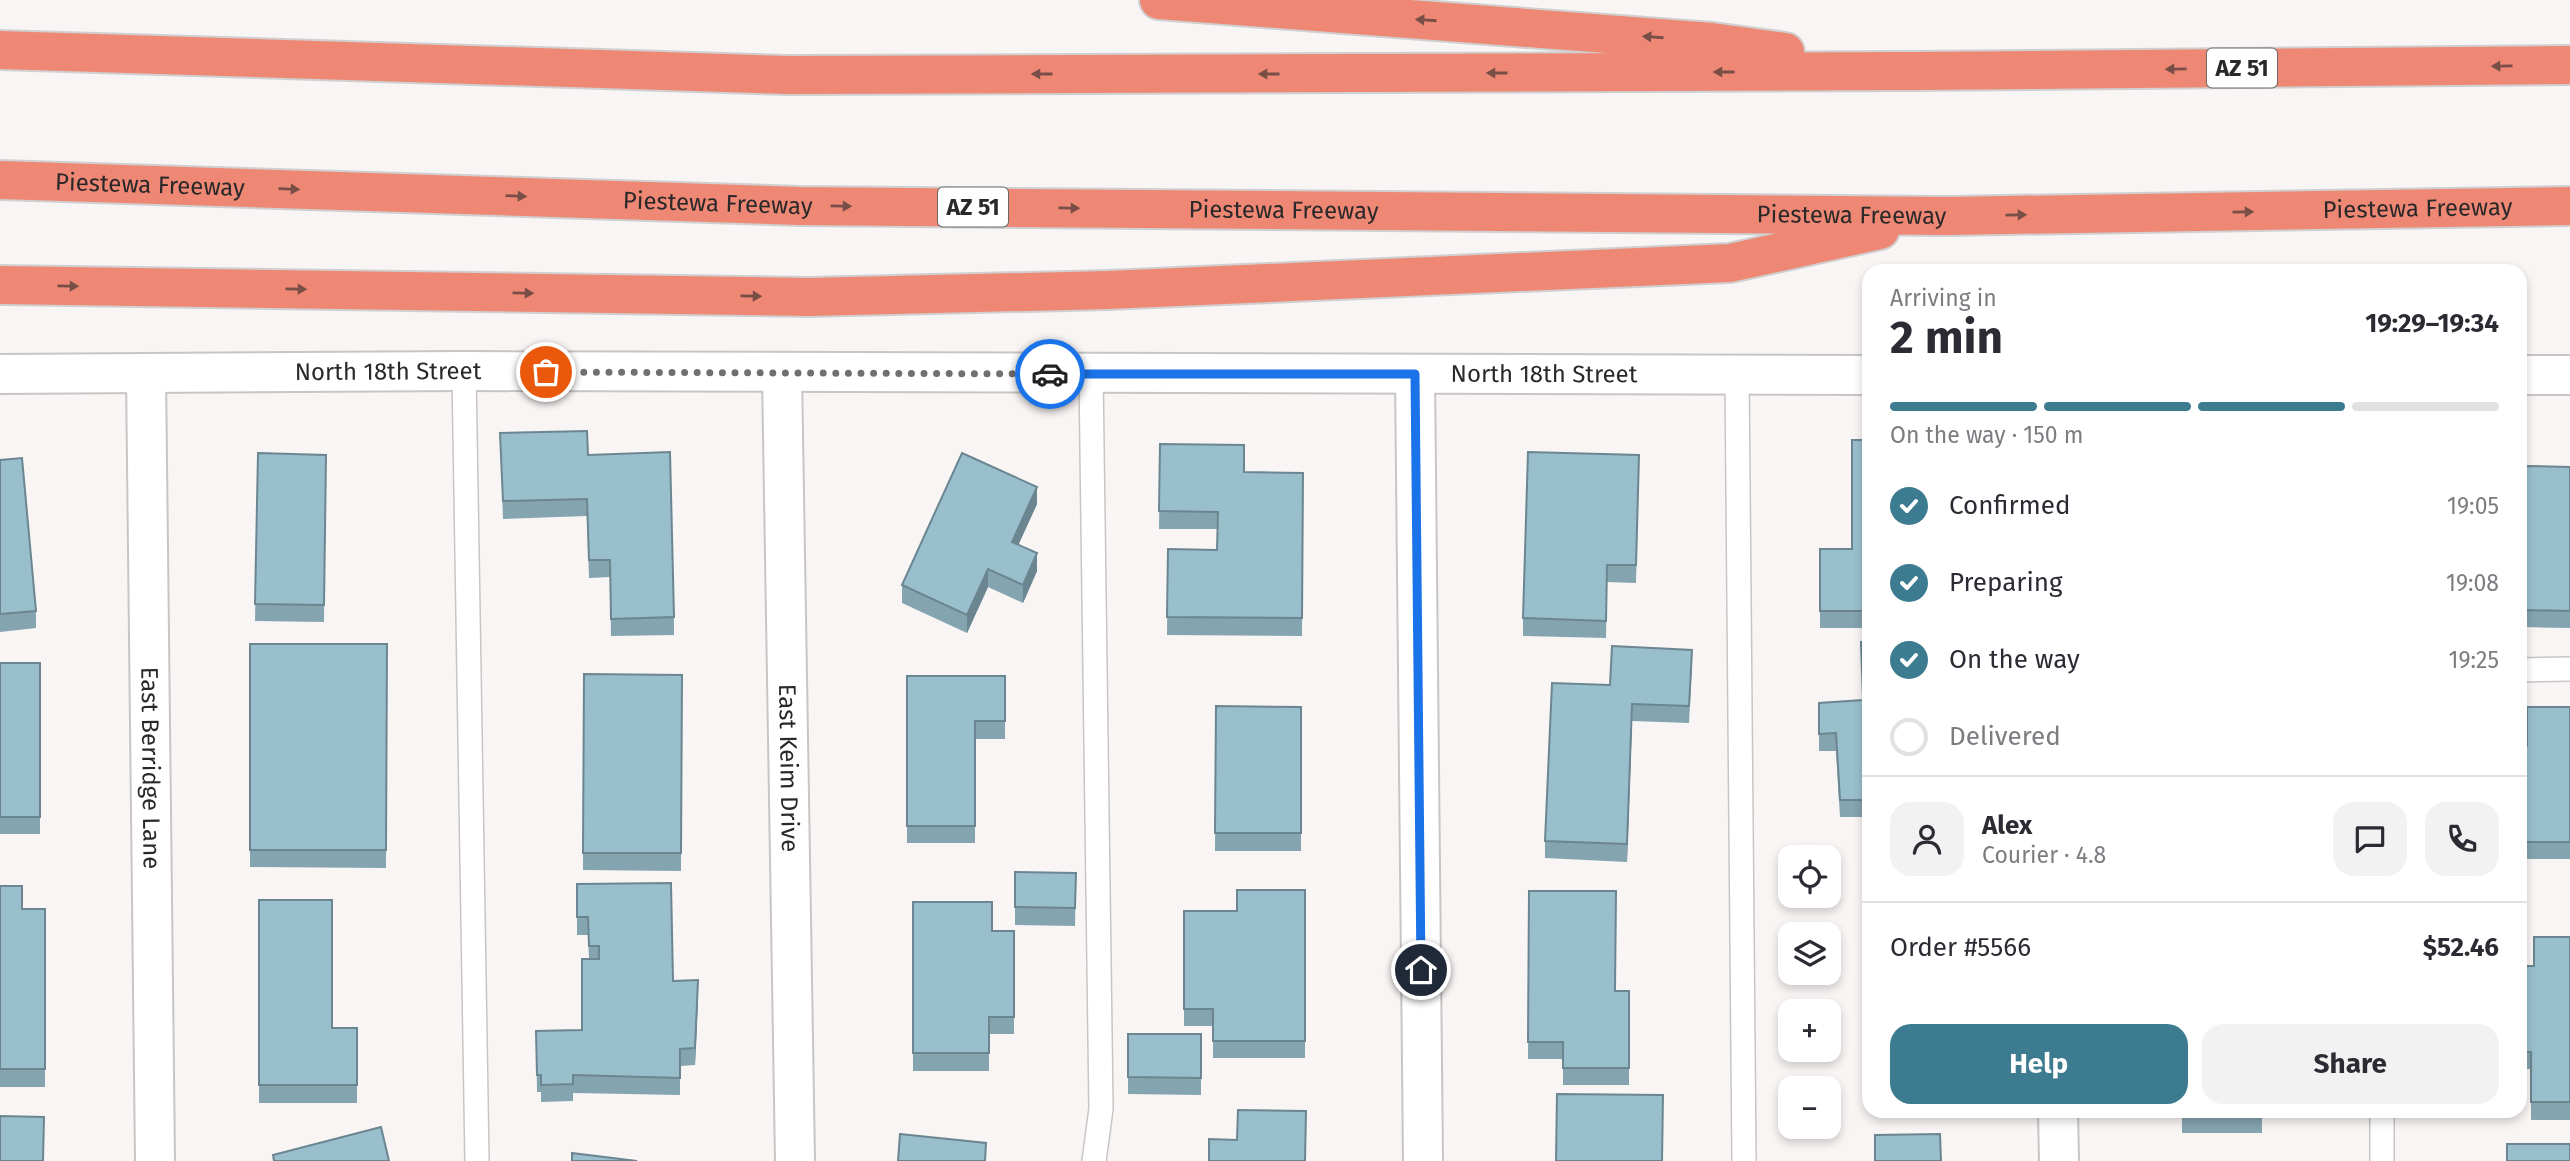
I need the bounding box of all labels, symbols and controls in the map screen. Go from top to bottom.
one-way arrow [1415,14,1437,25]
one-way arrow [1642,31,1664,42]
road number: AZ 51 [2207,48,2277,88]
one-way arrow [2491,60,2513,72]
one-way arrow [2165,63,2187,75]
one-way arrow [1713,66,1735,78]
one-way arrow [1485,67,1507,79]
one-way arrow [1030,68,1052,80]
one-way arrow [1258,68,1280,80]
street label: Piestewa Freeway [55,168,245,202]
one-way arrow [278,183,300,195]
street label: Piestewa Freeway [622,186,813,220]
road number: AZ 51 [938,188,1008,227]
one-way arrow [505,191,527,202]
street label: Piestewa Freeway [2322,193,2513,224]
street label: Piestewa Freeway [1188,195,1379,225]
one-way arrow [831,200,853,212]
street label: Piestewa Freeway [1756,200,1947,230]
one-way arrow [1058,202,1080,214]
one-way arrow [2232,206,2254,217]
one-way arrow [2005,209,2027,221]
one-way arrow [57,280,79,291]
one-way arrow [285,283,307,295]
text: Arriving in [1890,284,1997,312]
one-way arrow [512,287,534,299]
one-way arrow [740,291,762,302]
text: 19:29–19:34 [2365,308,2499,339]
text: 2 min [1890,310,2003,365]
courier [1015,339,1085,409]
pin [516,342,576,402]
icon: bag [527,353,565,391]
icon: car [1031,355,1069,393]
street label: North 18th Street [295,357,482,386]
street label: North 18th Street [1451,360,1638,388]
text: On the way · 150 m [1890,421,2083,449]
icon: check [1890,487,1928,525]
text: Confirmed [1949,490,2070,521]
text: 19:05 [2447,492,2499,520]
icon: check [1890,564,1928,602]
text: Preparing [1949,567,2062,598]
text: 19:08 [2446,569,2499,597]
icon: check [1890,641,1928,679]
text: On the way [1949,644,2080,675]
text: 19:25 [2449,646,2499,674]
street label: East Berridge Lane [135,667,166,869]
street label: East Keim Drive [773,683,804,852]
text: Delivered [1949,721,2061,752]
button: person [1890,802,1964,876]
button: chat [2333,802,2407,876]
button: phone [2425,802,2499,876]
text: Alex [1982,810,2032,841]
text: Courier · 4.8 [1982,841,2106,869]
map controls [1778,845,1841,1139]
button: locate [1778,845,1841,908]
button: layers [1778,922,1841,985]
text: Order #5566 [1890,932,2031,963]
text: $52.46 [2423,932,2499,963]
pin [1391,940,1451,1000]
icon: home [1402,951,1440,989]
button: + [1778,999,1841,1062]
button: Help [1890,1024,2188,1104]
button: Share [2202,1024,2499,1104]
button: − [1778,1076,1841,1139]

